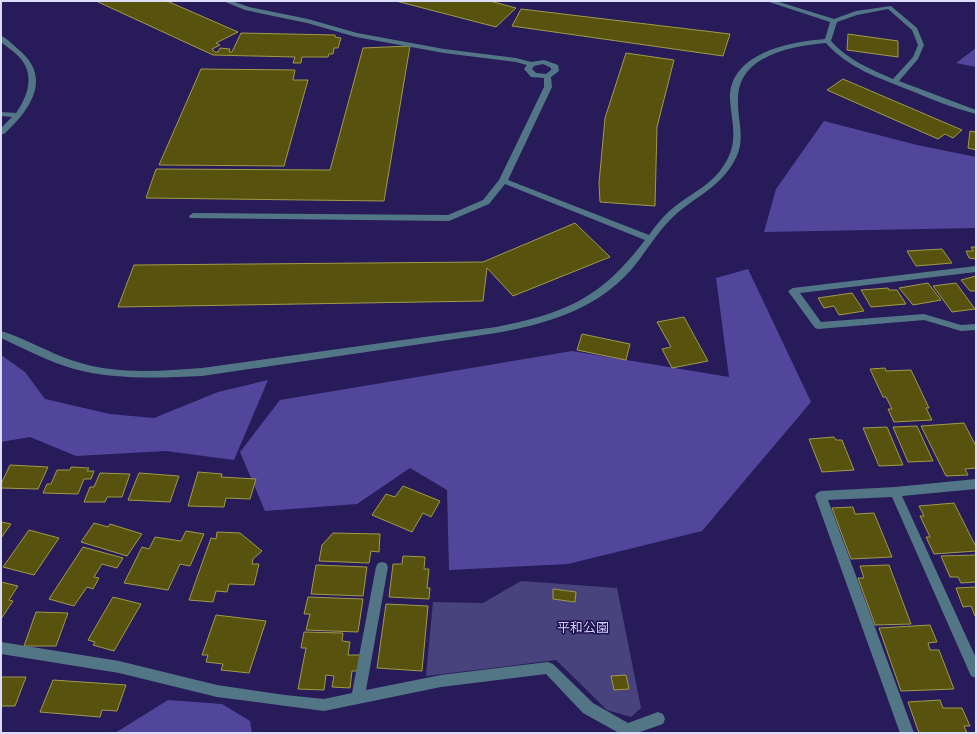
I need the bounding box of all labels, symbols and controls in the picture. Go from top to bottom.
park label: 平和公園 [557,618,609,636]

